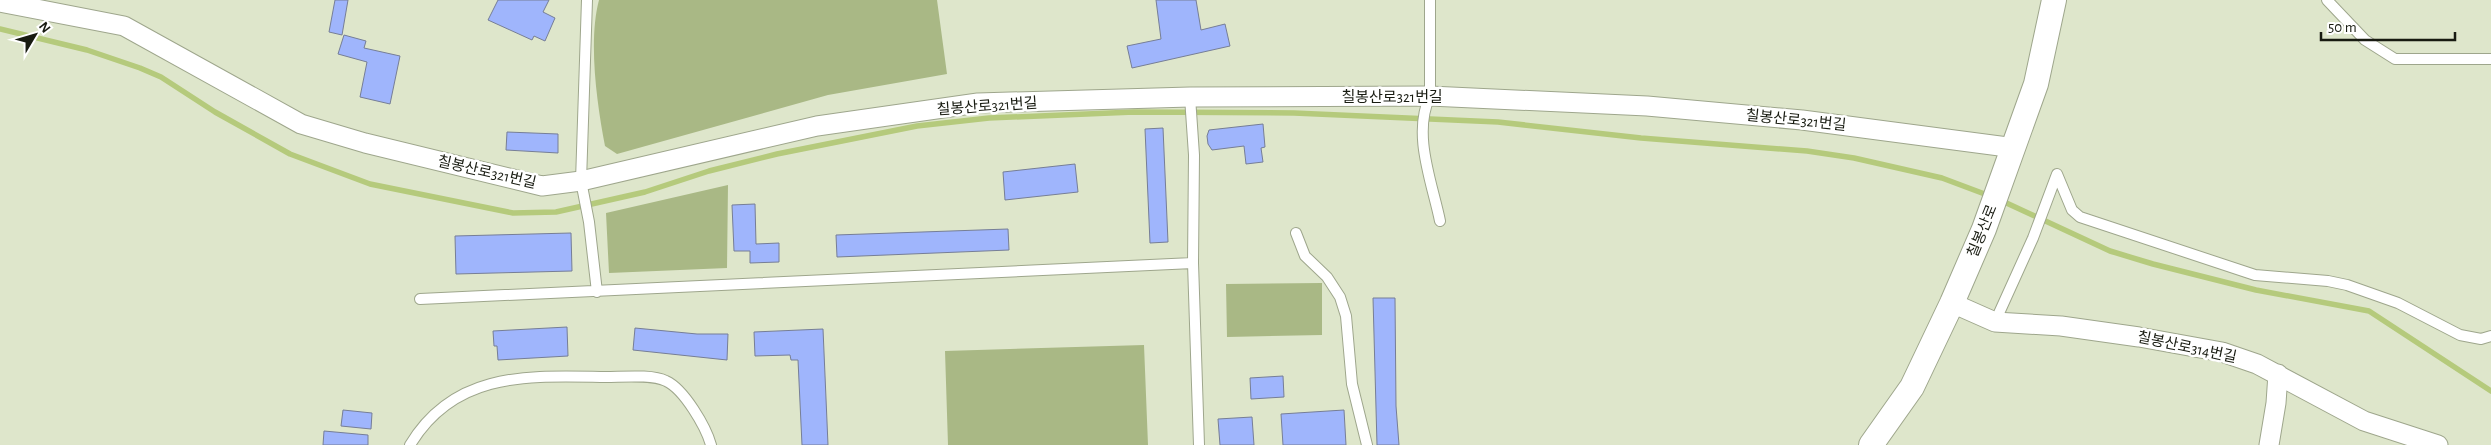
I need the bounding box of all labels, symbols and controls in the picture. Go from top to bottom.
north arrow [10,10,60,60]
scale bar [2321,10,2455,42]
text: N [36,19,53,36]
text: 50 m [2328,20,2357,35]
street label: 칠봉산로321번길 [1342,88,1442,105]
street label: 칠봉산로321번길 [936,94,1038,118]
street label: 칠봉산로321번길 [1745,106,1847,133]
street label: 칠봉산로321번길 [436,152,538,191]
street label: 칠봉산로 [1963,202,2000,260]
street label: 칠봉산로314번길 [2136,328,2238,365]

